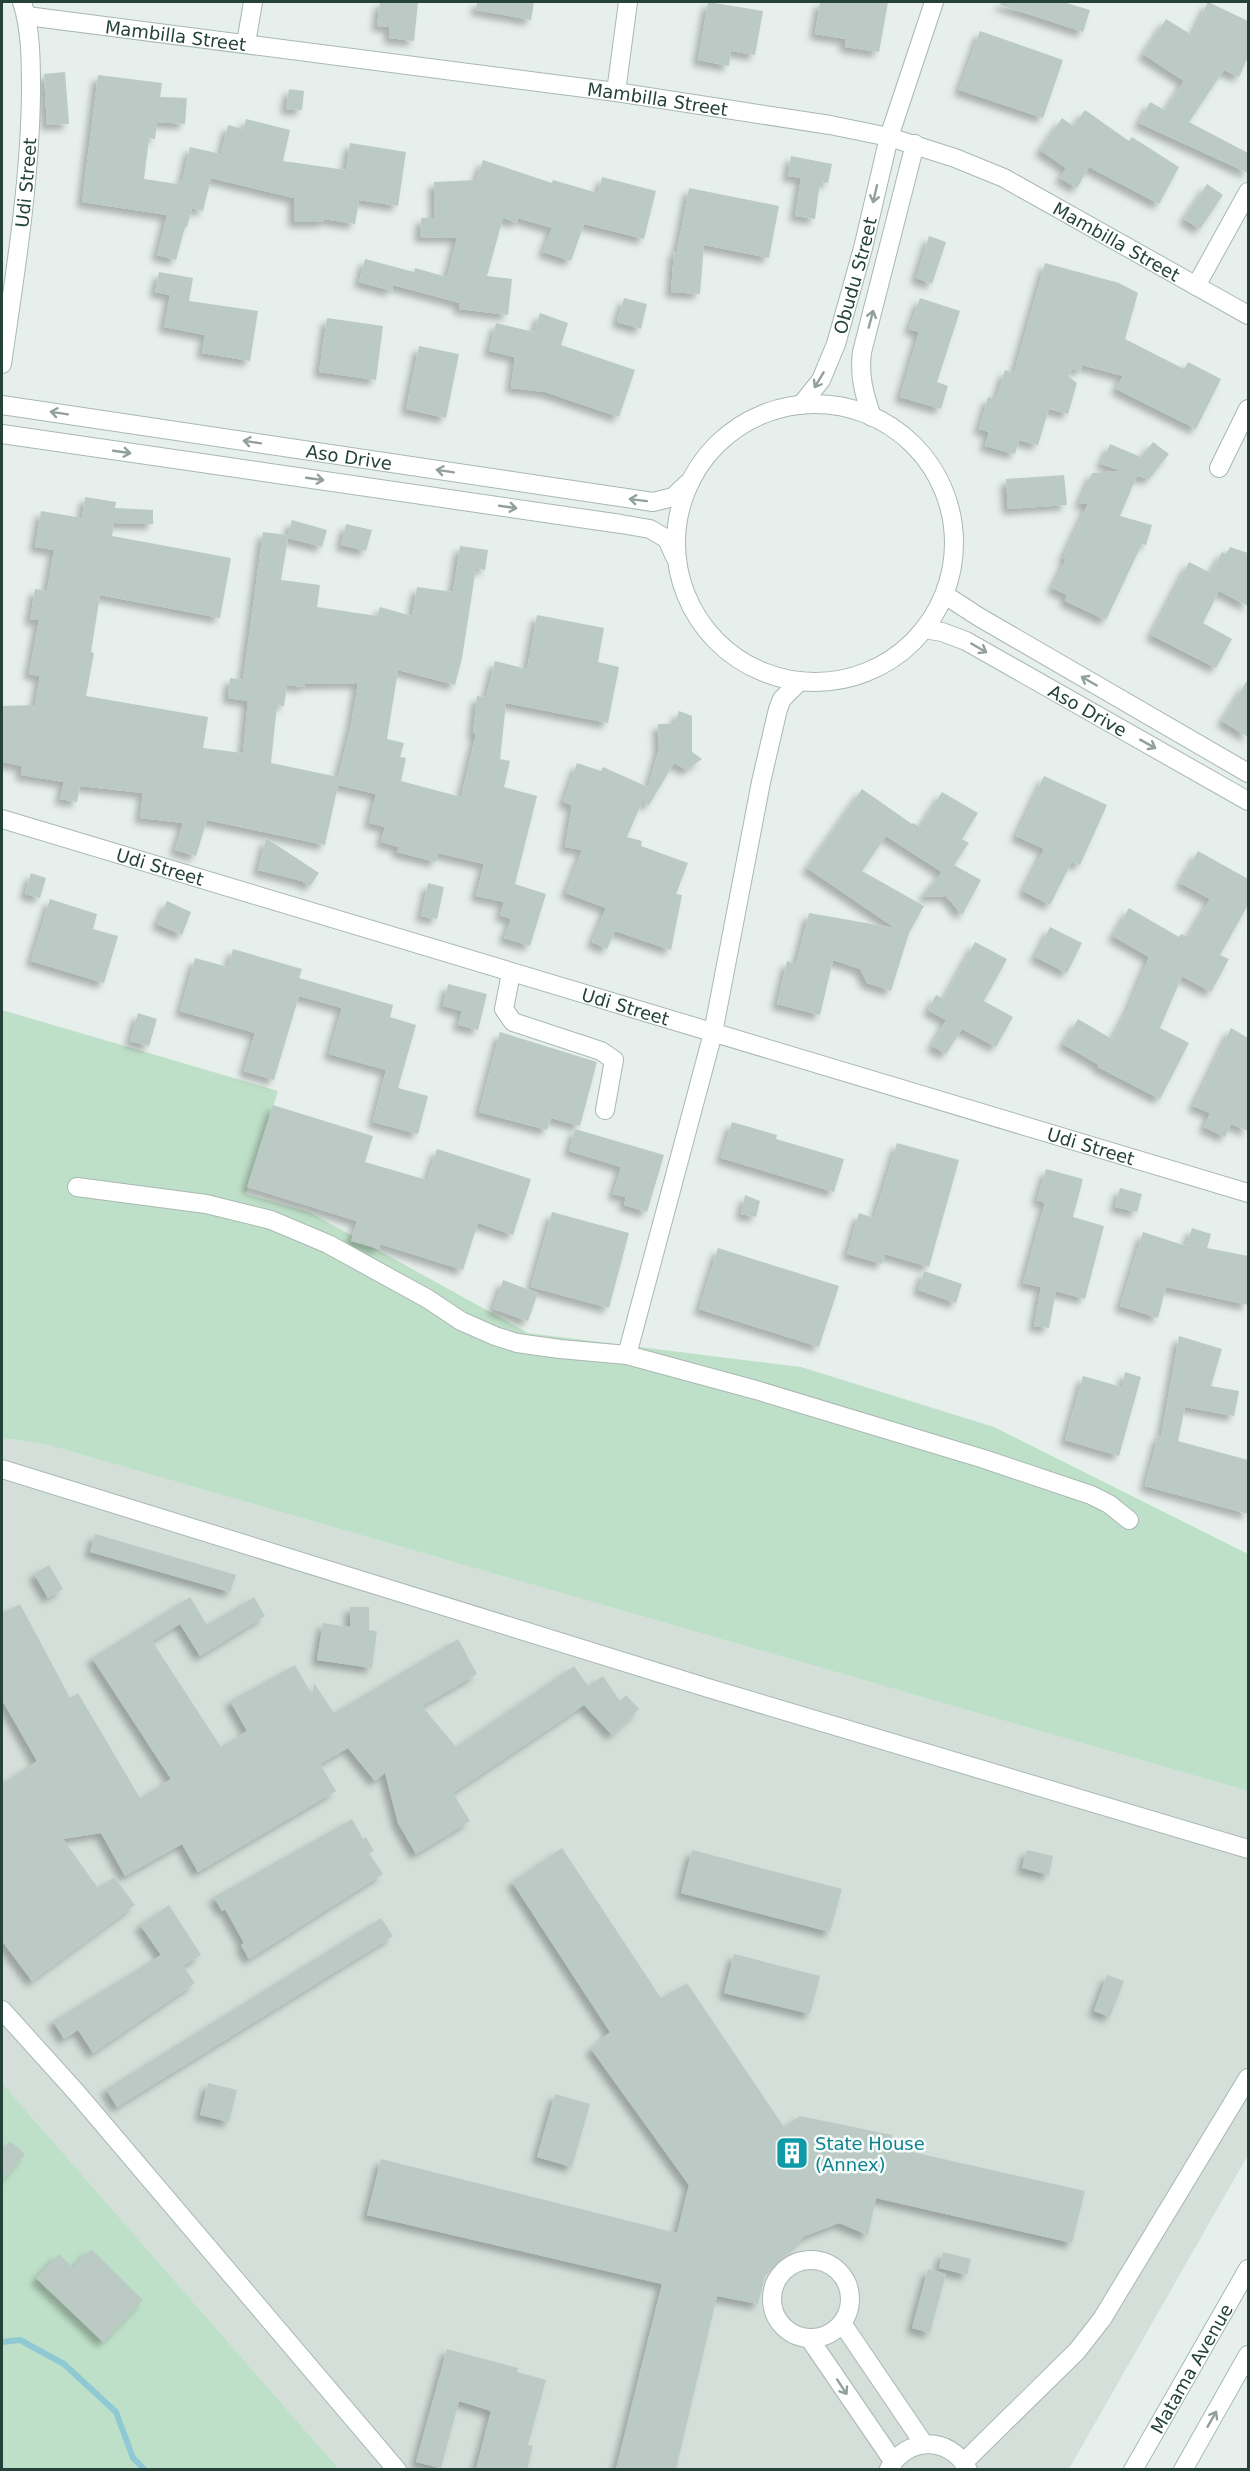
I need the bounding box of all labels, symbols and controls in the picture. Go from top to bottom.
street label: Mambilla Street [104,16,248,55]
street label: Mambilla Street [586,78,729,120]
street label: Udi Street [11,137,40,229]
one-way arrow [869,184,881,203]
street label: Mambilla Street [1050,197,1184,285]
street label: Obudu Street [829,215,880,336]
one-way arrow [865,310,877,329]
one-way arrow [813,371,825,388]
one-way arrow [50,408,70,419]
one-way arrow [243,437,262,448]
street label: Aso Drive [305,440,393,473]
one-way arrow [111,446,131,457]
one-way arrow [435,466,455,477]
one-way arrow [304,474,324,485]
one-way arrow [628,494,648,505]
one-way arrow [497,502,517,513]
one-way arrow [970,642,987,654]
one-way arrow [1081,674,1098,686]
street label: Aso Drive [1045,680,1131,741]
one-way arrow [1139,739,1157,750]
street label: Udi Street [114,843,206,889]
street label: Udi Street [579,983,672,1029]
street label: Udi Street [1045,1123,1137,1169]
place label: State House (Annex) [815,2133,925,2175]
building icon: State House (Annex) [774,2135,810,2171]
street label: Matama Avenue [1146,2300,1236,2437]
one-way arrow [836,2378,848,2395]
one-way arrow [1207,2410,1218,2428]

